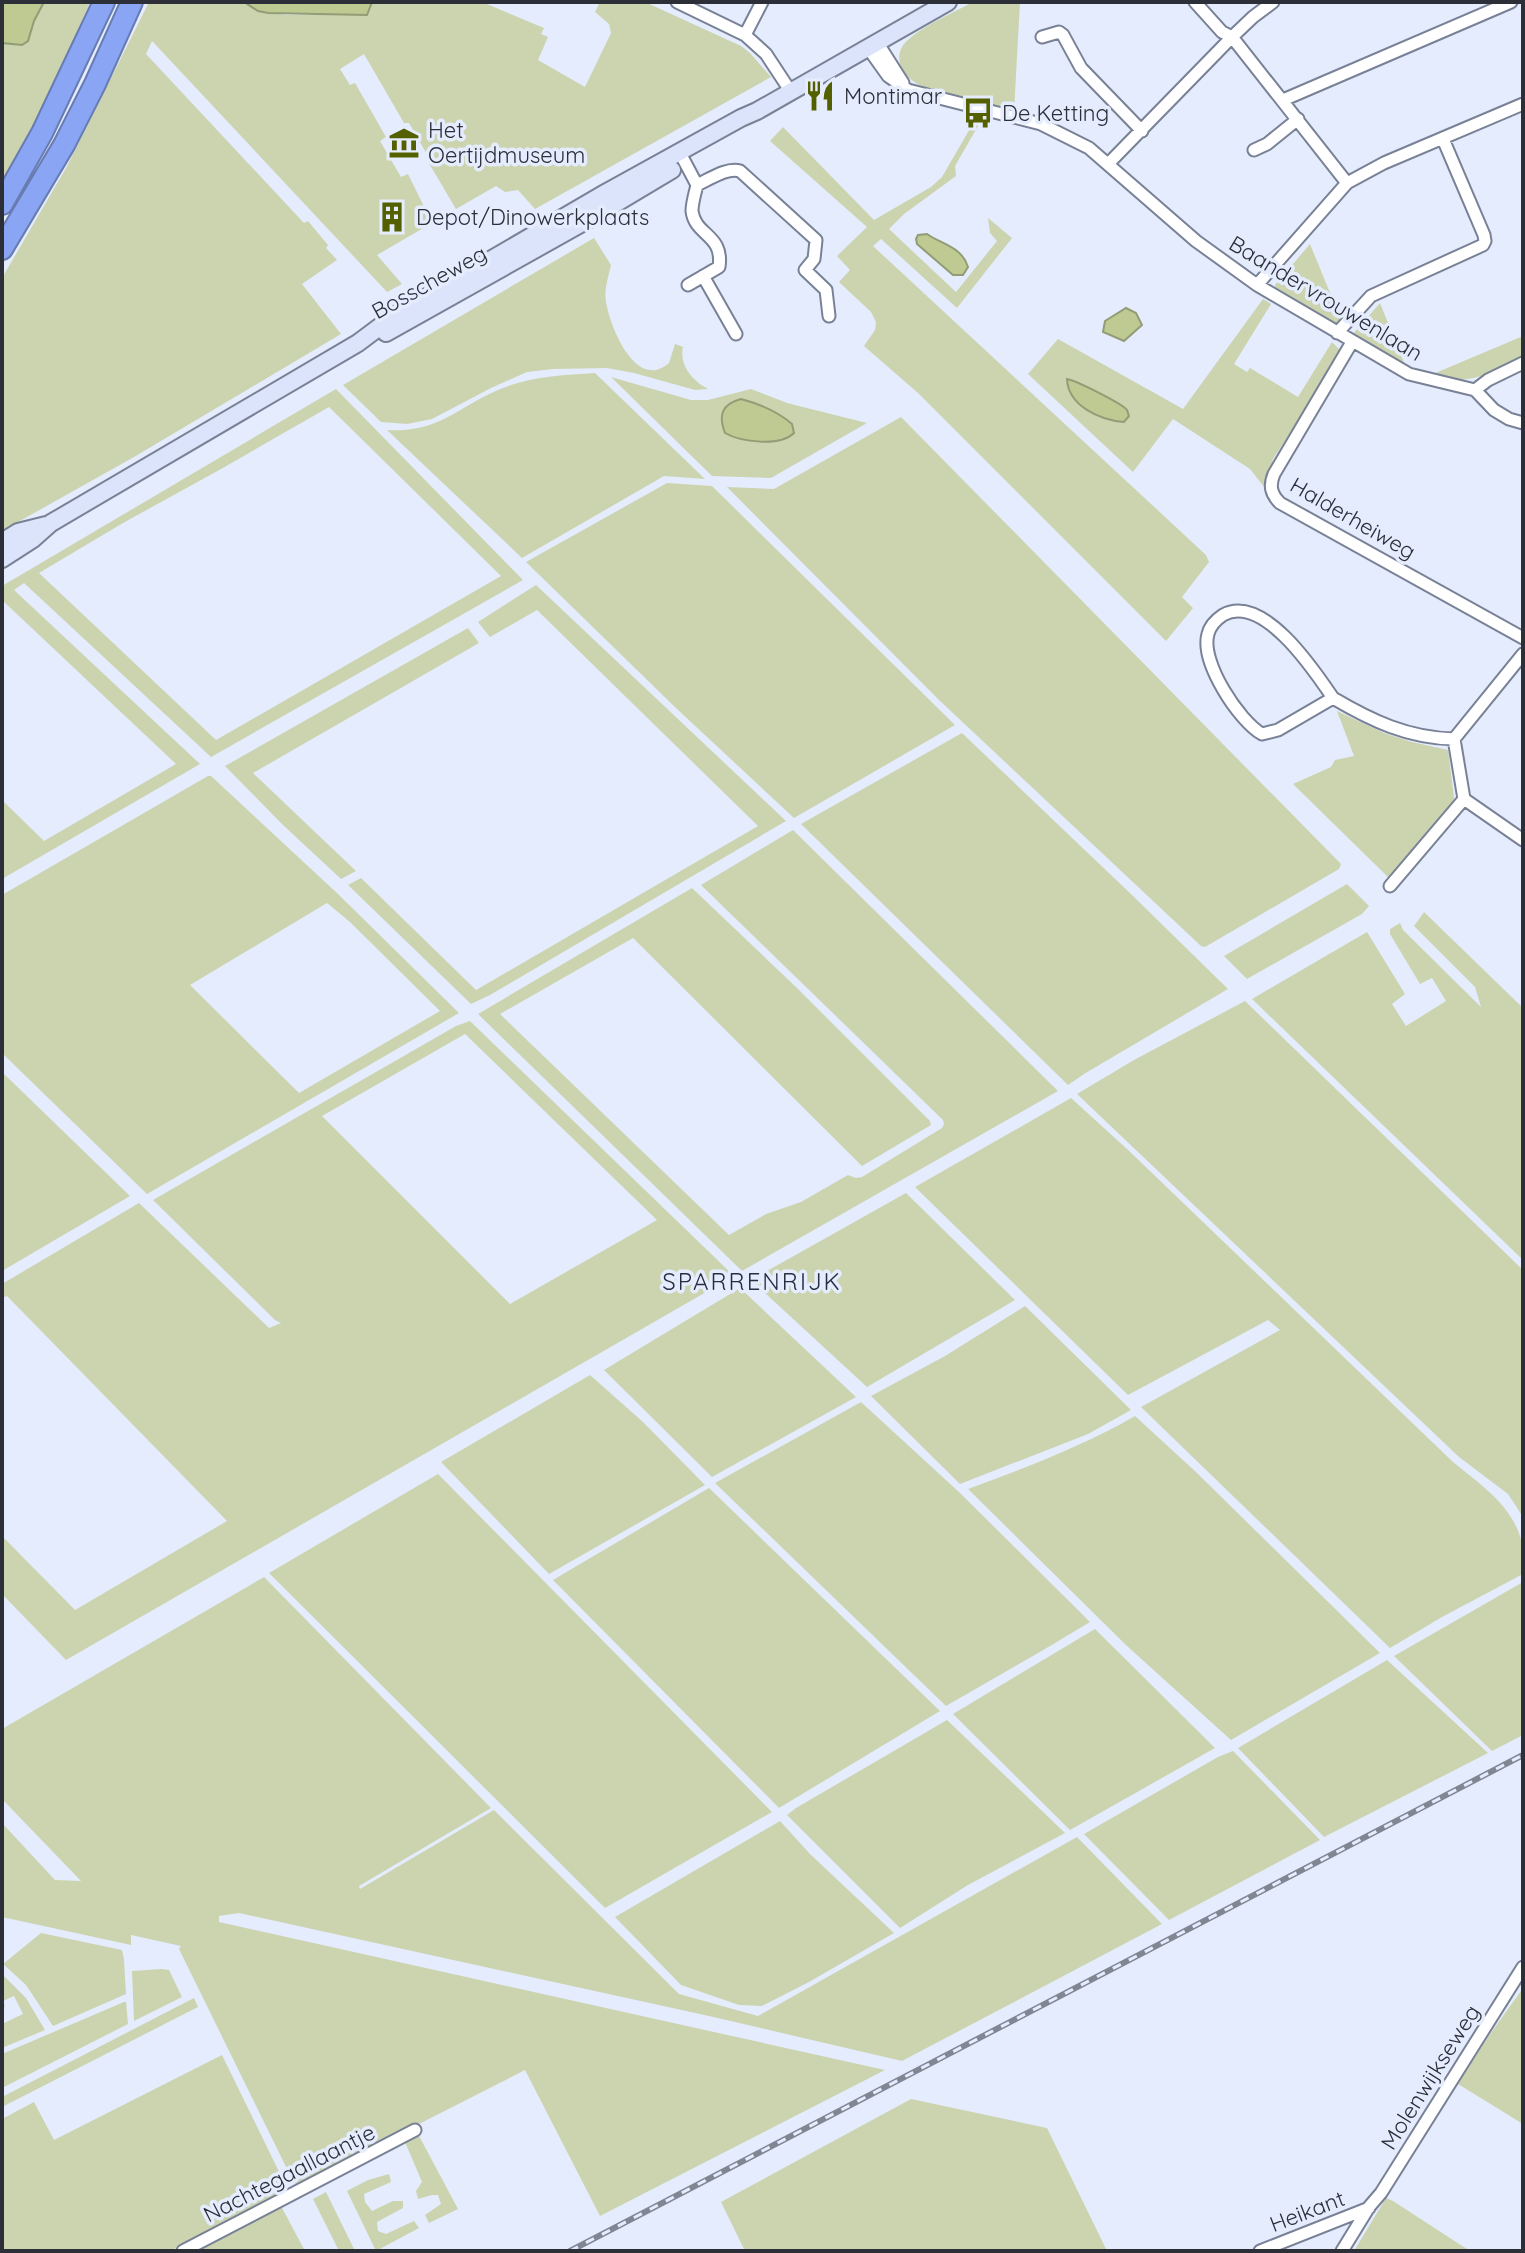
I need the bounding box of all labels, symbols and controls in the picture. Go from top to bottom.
restaurant icon: Montimar [803,79,837,113]
place label: Montimar [844,82,943,110]
bus stop icon: De Ketting [961,96,995,130]
place label: De Ketting [1002,99,1109,127]
place label: Het Oertijdmuseum [428,116,585,169]
museum icon: Het Oertijdmuseum [387,126,421,160]
building icon: Depot/Dinowerkplaats [375,200,409,234]
place label: Depot/Dinowerkplaats [416,203,649,231]
street label: Baandervrouwenlaan [1224,229,1428,367]
street label: Bosscheweg [367,239,491,325]
street label: Halderheiweg [1285,471,1421,565]
district label: SPARRENRIJK [662,1266,842,1296]
street label: Molenwijkseweg [1374,1999,1486,2155]
street label: Nachtegaallaantje [198,2118,380,2228]
street label: Heikant [1265,2184,1349,2238]

